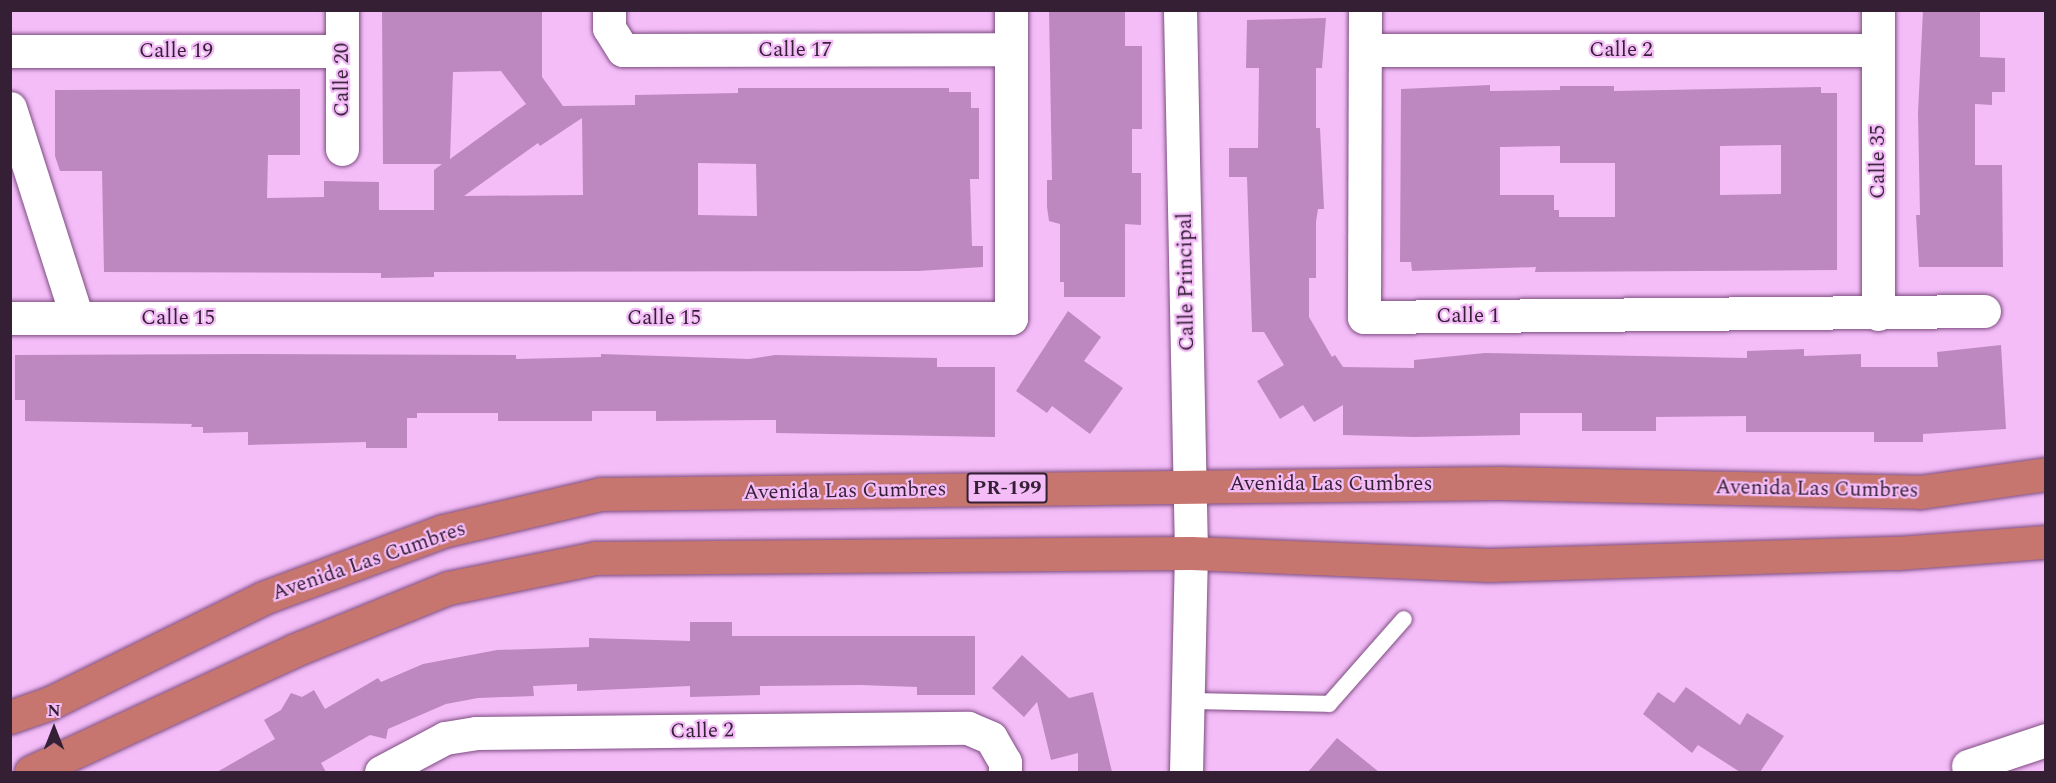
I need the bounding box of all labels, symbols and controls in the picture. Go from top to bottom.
street label: Calle 17 [758,37,832,63]
street label: Calle 2 [1589,37,1653,63]
street label: Calle 19 [139,38,213,64]
street label: Calle 20 [329,43,355,117]
street label: Calle 35 [1865,125,1891,199]
street label: Calle Principal [1172,213,1200,351]
street label: Calle 1 [1436,303,1500,329]
street label: Calle 15 [141,305,215,331]
street label: Calle 15 [627,305,701,331]
road number: PR-199 [966,471,1048,505]
street label: Avenida Las Cumbres [1229,471,1433,497]
street label: Avenida Las Cumbres [1715,475,1919,503]
street label: Avenida Las Cumbres [743,477,947,505]
street label: Avenida Las Cumbres [269,516,469,606]
north arrow [24,699,84,759]
text: N [47,699,61,723]
street label: Calle 2 [670,718,734,744]

